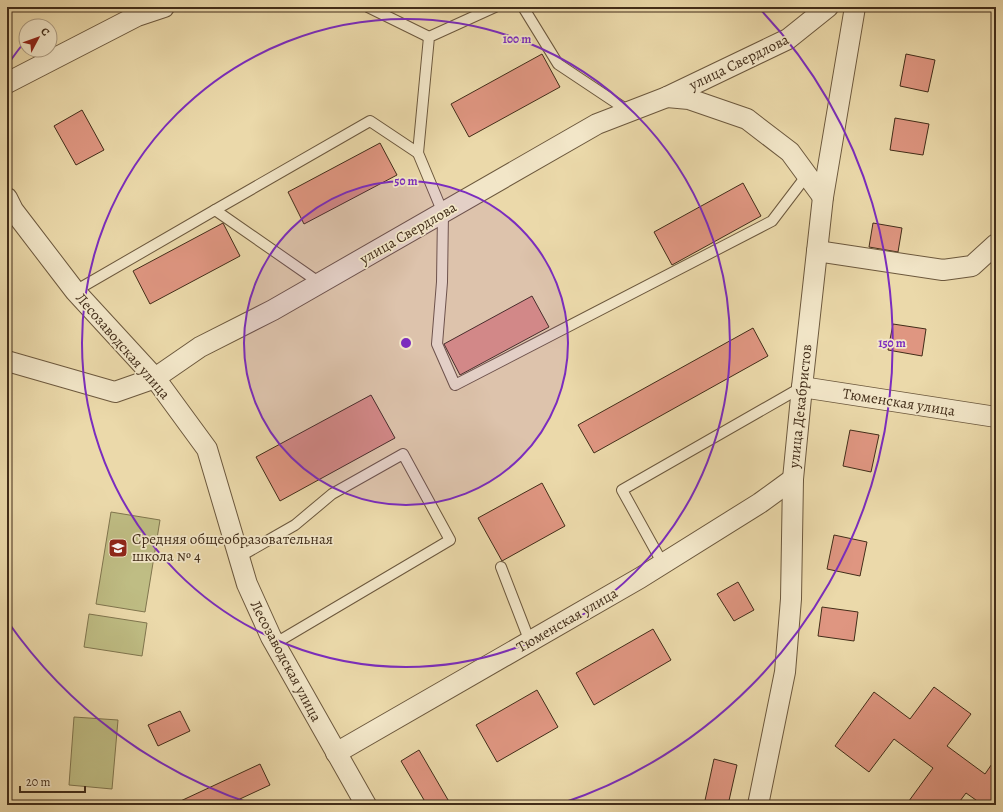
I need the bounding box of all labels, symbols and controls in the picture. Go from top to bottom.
north arrow [18,18,58,58]
text: С [37,24,53,39]
street label: улица Свердлова [685,29,792,95]
text: 100 m [503,31,531,47]
text: 50 m [394,173,418,189]
street label: улица Свердлова [355,197,460,269]
street label: Лесозаводская улица [71,288,175,404]
text: 150 m [878,335,906,351]
centre of rings [399,336,413,350]
street label: улица Декабристов [783,343,816,470]
street label: Тюменская улица [841,383,957,421]
place label: Средняя общеобразовательная школа № 4 [132,529,333,566]
school or university icon: Средняя общеобразовательная школа № 4 [107,537,129,559]
street label: Тюменская улица [513,583,621,657]
street label: Лесозаводская улица [245,597,327,725]
scale bar [20,768,85,794]
text: 20 m [26,774,50,790]

